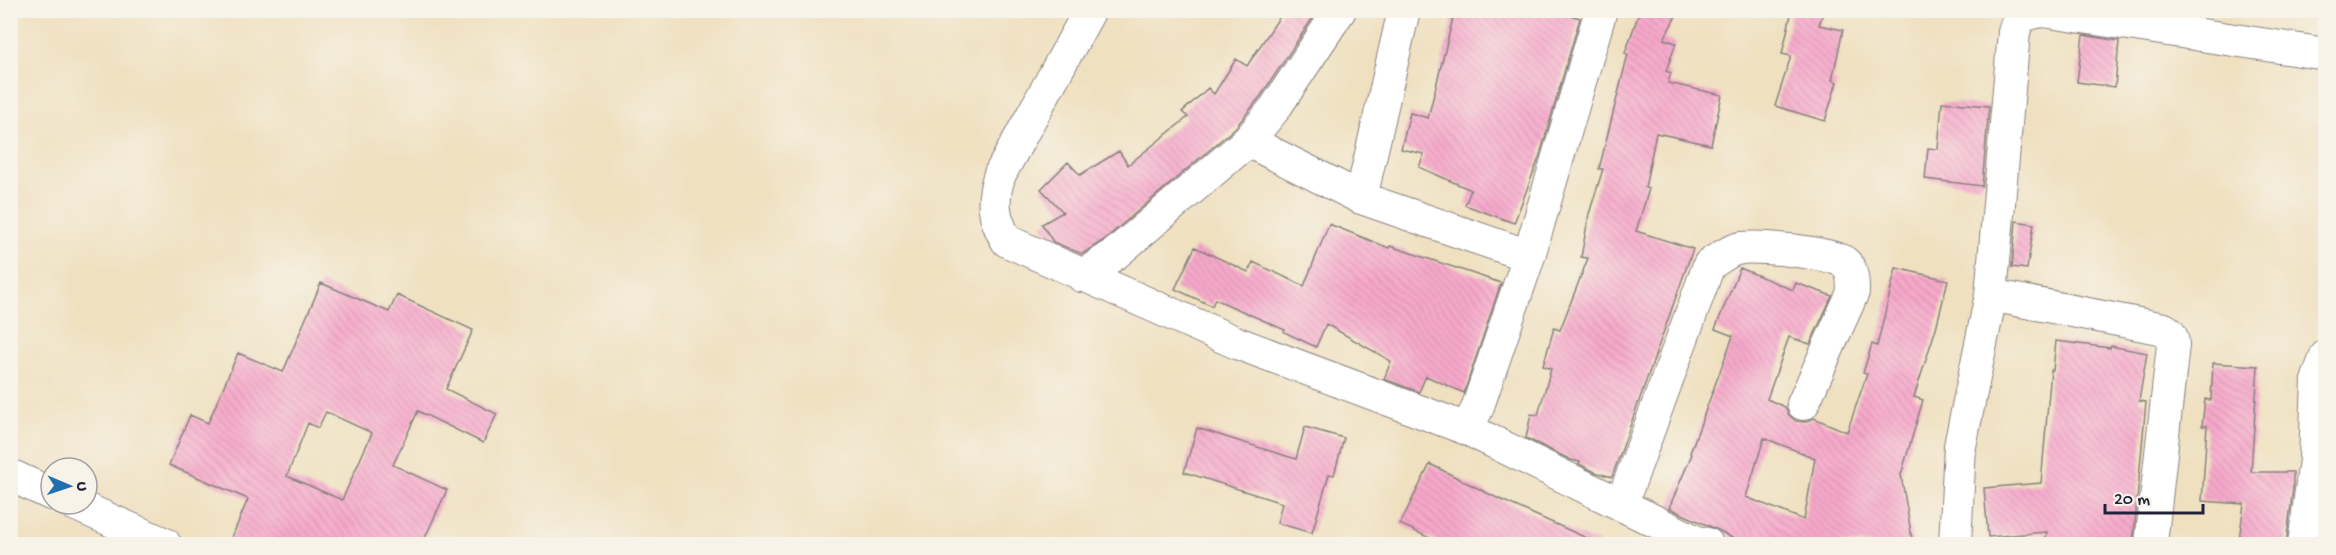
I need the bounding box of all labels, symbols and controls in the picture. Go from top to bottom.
north arrow [39,456,99,516]
scale bar [2105,477,2202,515]
text: U [71,481,90,492]
text: 20 m [2114,490,2150,511]

